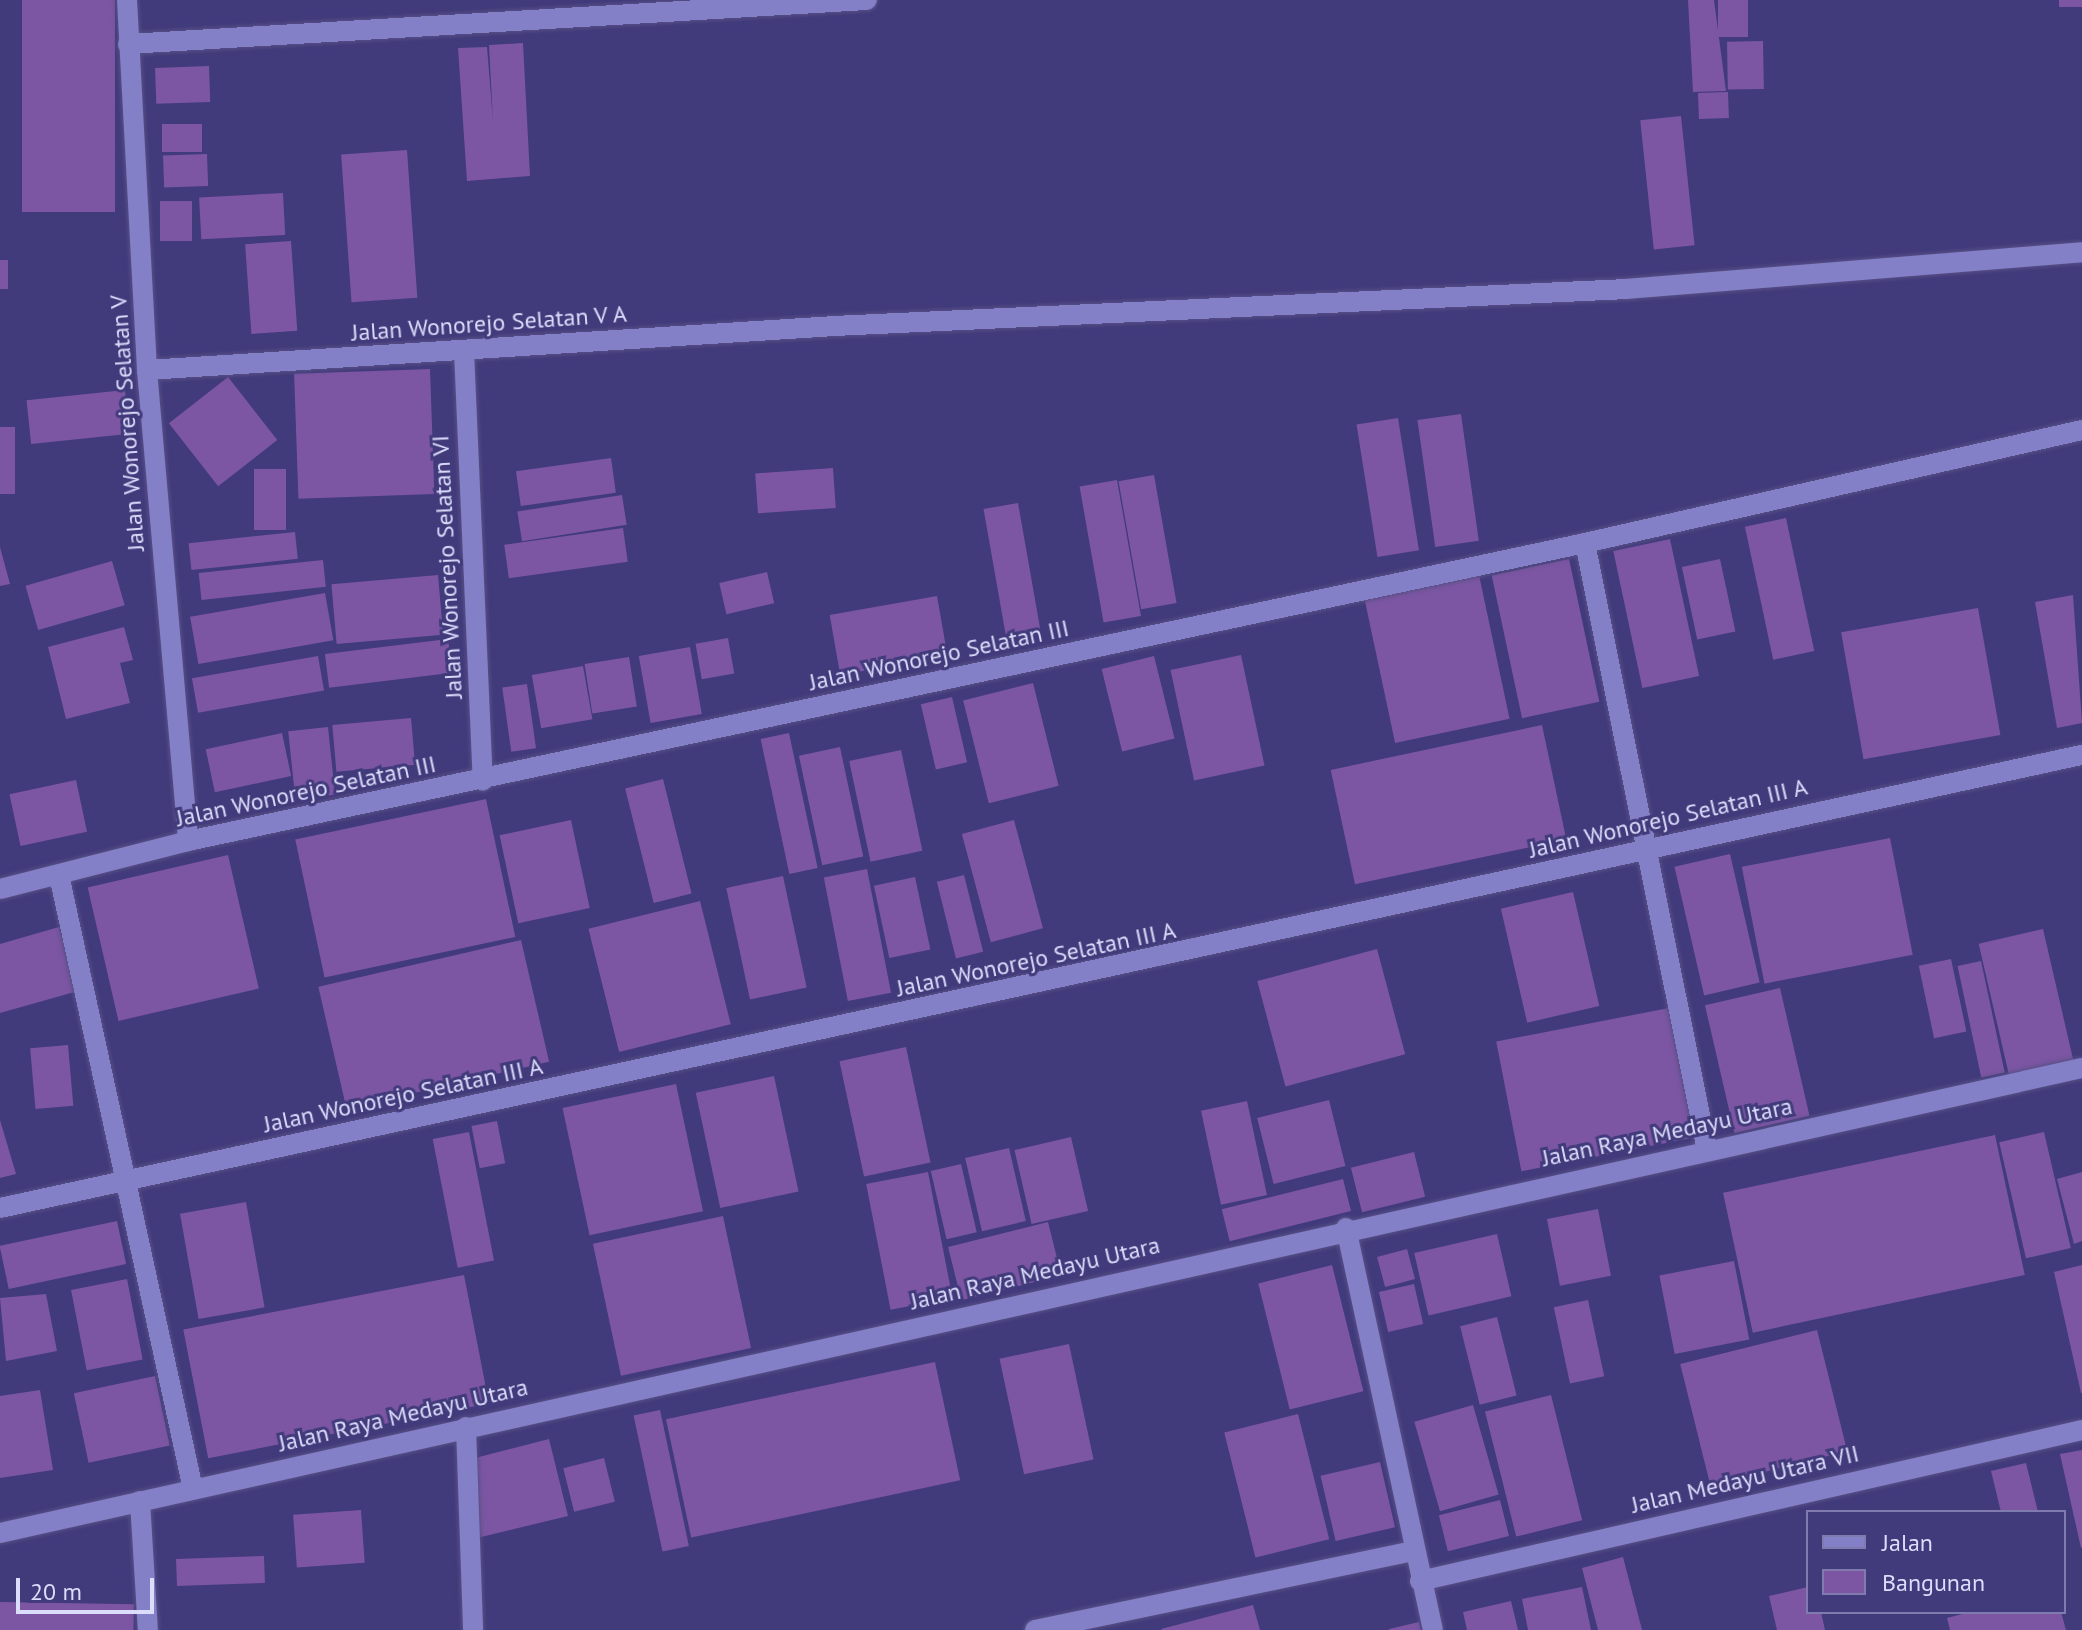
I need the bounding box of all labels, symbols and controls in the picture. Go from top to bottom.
street label: Jalan Wonorejo Selatan V [104,293,150,553]
street label: Jalan Wonorejo Selatan V A [349,299,629,347]
street label: Jalan Wonorejo Selatan VI [426,434,468,700]
street label: Jalan Wonorejo Selatan III [806,613,1072,697]
street label: Jalan Wonorejo Selatan III [173,749,439,833]
street label: Jalan Wonorejo Selatan III A [1525,772,1811,864]
street label: Jalan Wonorejo Selatan III A [893,915,1179,1003]
street label: Jalan Wonorejo Selatan III A [260,1051,546,1139]
street label: Jalan Raya Medayu Utara [1539,1091,1795,1173]
street label: Jalan Raya Medayu Utara [908,1230,1162,1316]
street label: Jalan Raya Medayu Utara [276,1372,530,1458]
street label: Jalan Medayu Utara VII [1628,1439,1862,1519]
legend [1806,1510,2066,1614]
text: Jalan [1882,1527,1933,1558]
scale bar [20,1562,158,1612]
text: Bangunan [1882,1567,1985,1598]
text: 20 m [30,1576,82,1607]

